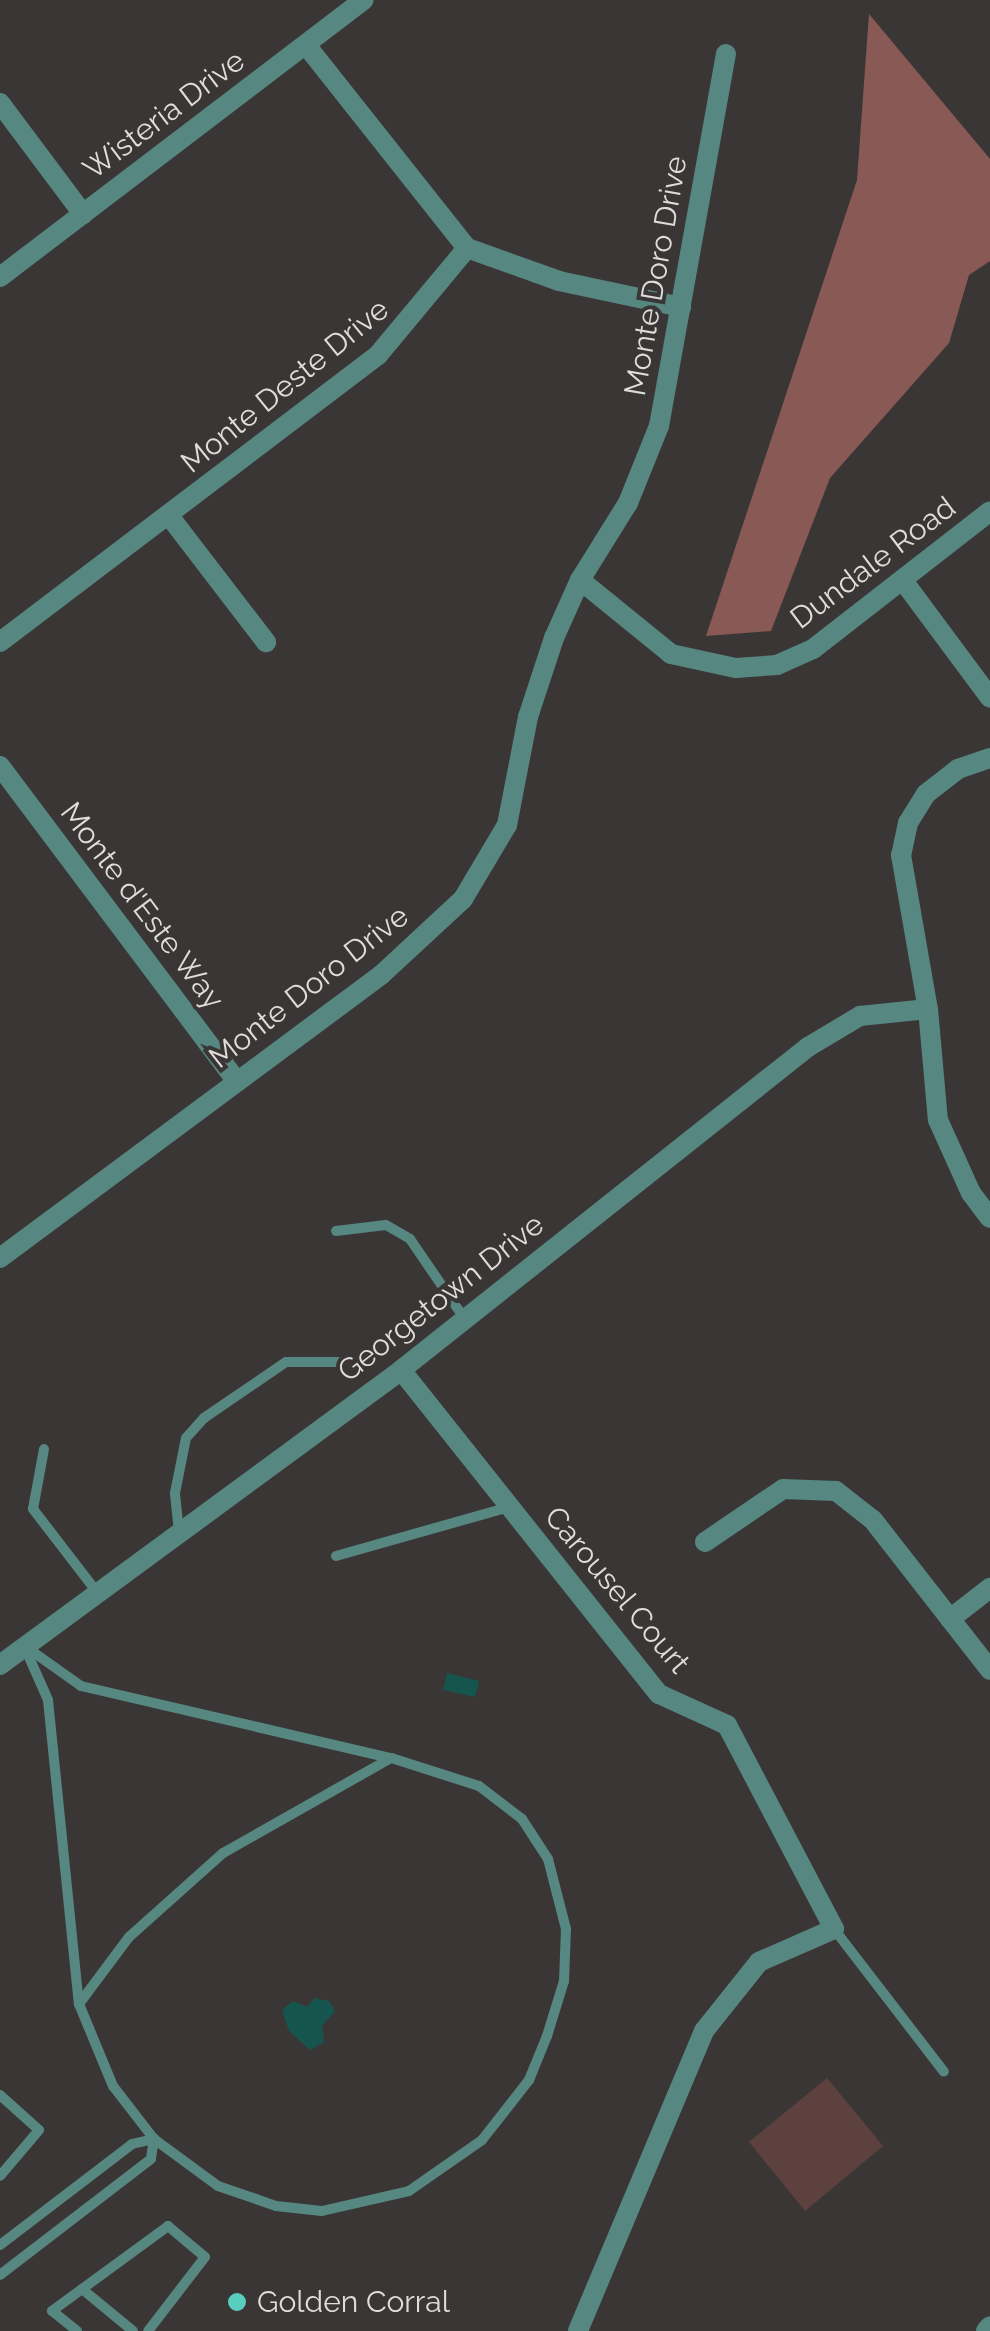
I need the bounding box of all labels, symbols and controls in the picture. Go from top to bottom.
street label: Wisteria Drive [76,43,252,187]
street label: Monte Doro Drive [617,153,695,399]
street label: Monte Deste Drive [174,291,396,481]
street label: Dundale Road [783,489,963,637]
street label: Monte d'Este Way [52,795,232,1017]
street label: Monte Doro Drive [202,898,416,1076]
street label: Georgetown Drive [331,1206,551,1390]
street label: Carousel Court [537,1499,697,1681]
place label: Golden Corral [257,2284,450,2320]
marker: Golden Corral [226,2291,248,2313]

